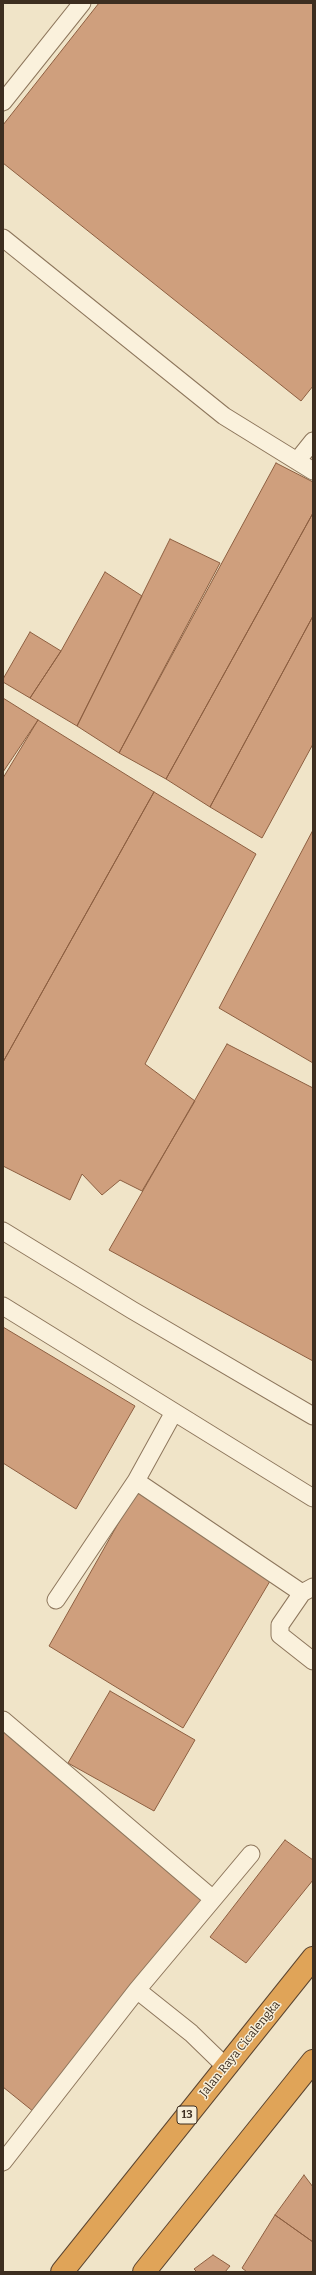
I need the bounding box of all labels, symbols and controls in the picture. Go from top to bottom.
street label: Jalan Raya Cicalengka [197,1998,283,2100]
road number: 13 [177,2106,197,2124]

